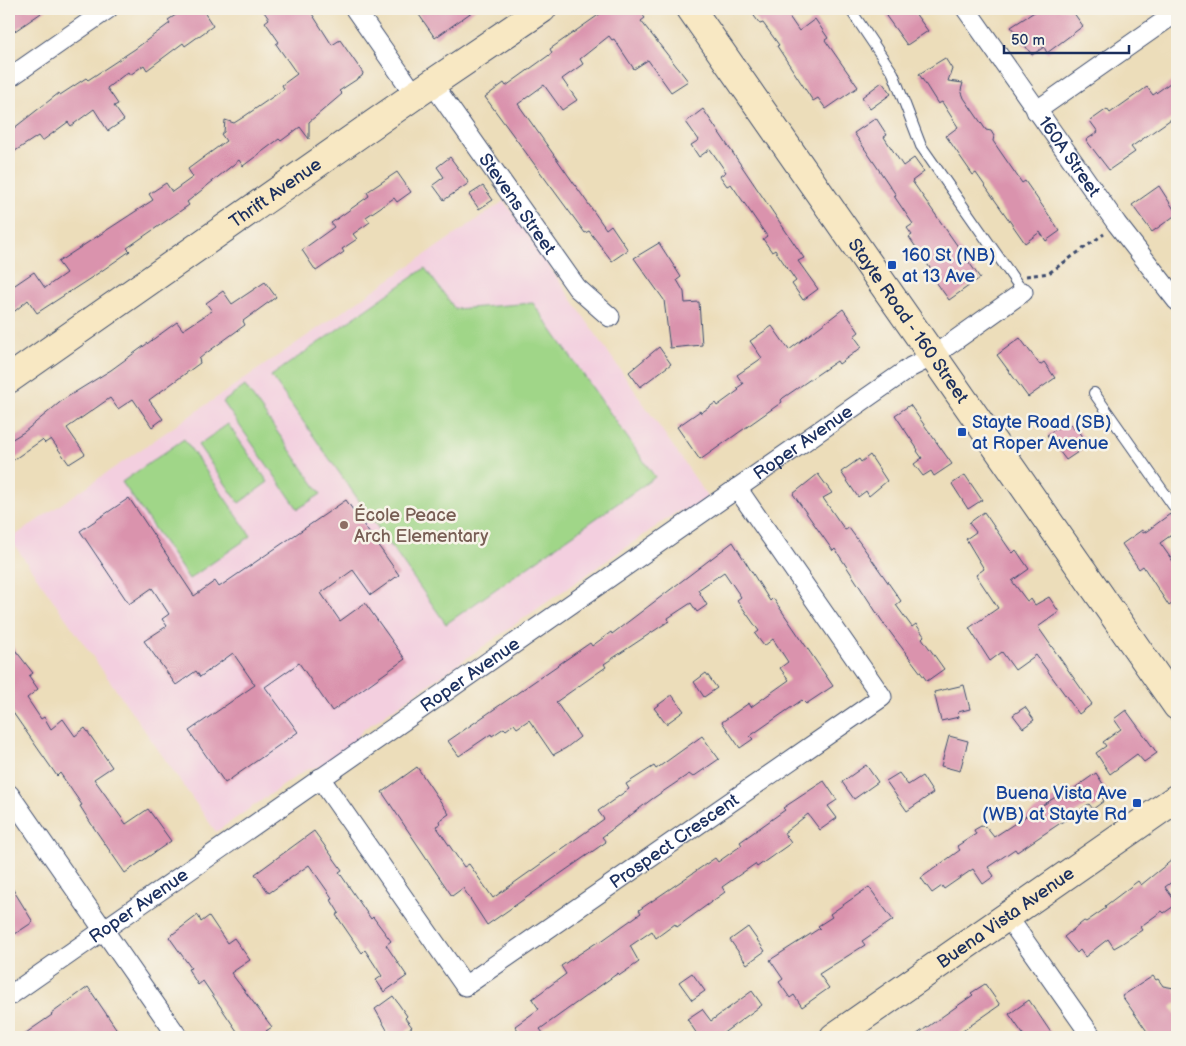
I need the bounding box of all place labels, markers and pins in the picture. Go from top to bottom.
place label: 160 St (NB) at 13 Ave [902,245,995,287]
marker: 160 St (NB) at 13 Ave [886,259,898,271]
place label: Stayte Road (SB) at Roper Avenue [972,412,1111,454]
marker: Stayte Road (SB) at Roper Avenue [956,426,968,438]
place label: École Peace Arch Elementary [354,503,489,547]
marker: École Peace Arch Elementary [338,519,350,531]
place label: Buena Vista Ave (WB) at Stayte Rd [982,783,1127,825]
marker: Buena Vista Ave (WB) at Stayte Rd [1131,797,1143,809]

